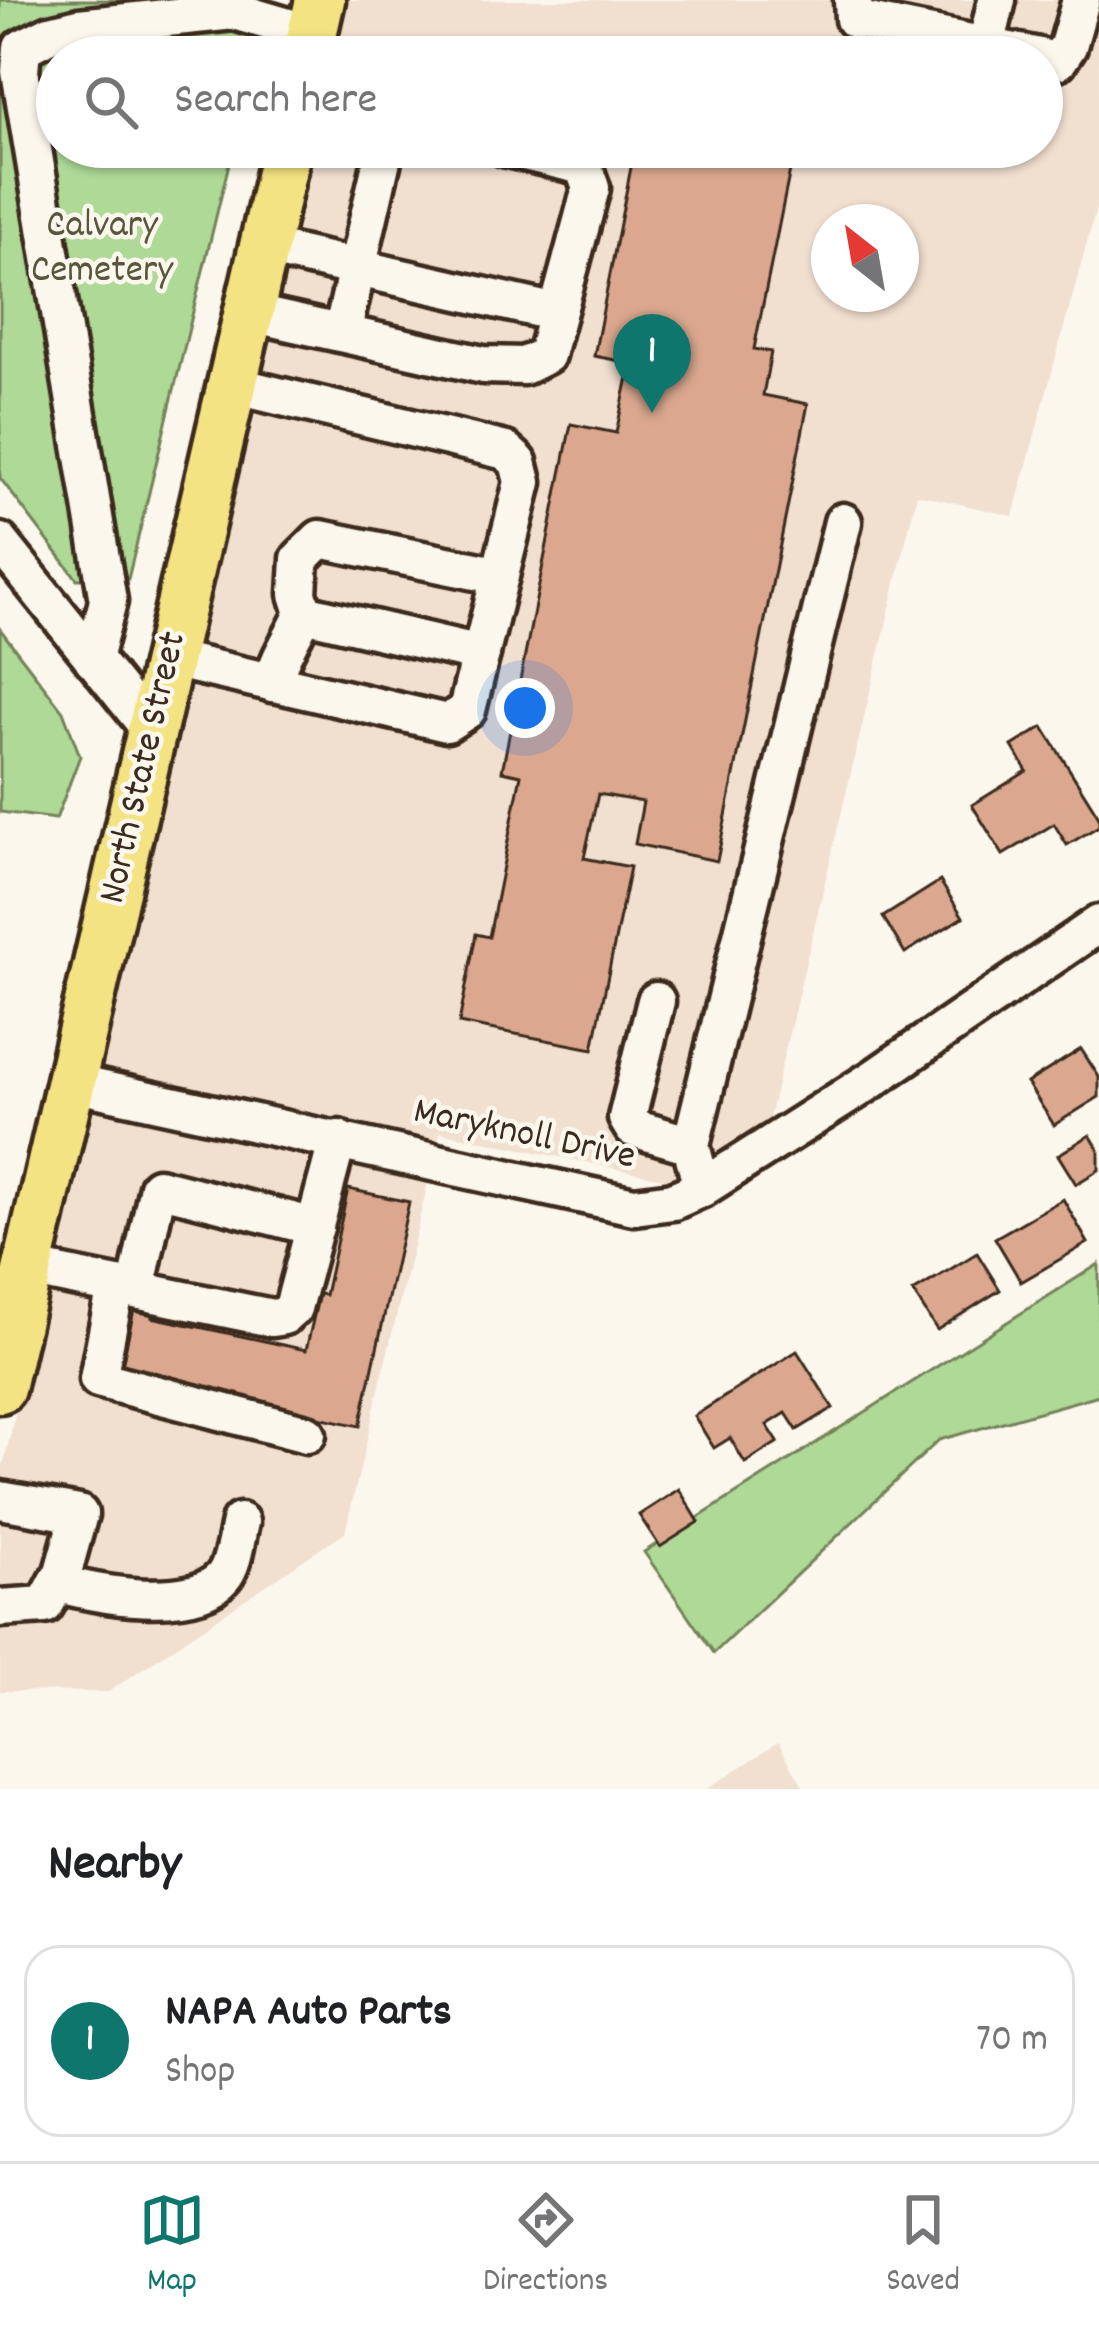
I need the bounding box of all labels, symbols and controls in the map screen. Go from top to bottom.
search box [36,36,1063,168]
icon: search [78,69,144,135]
text: Search here [174,70,377,134]
park label: Calvary Cemetery [31,200,174,300]
north arrow [811,204,919,312]
pin: 1 [613,314,691,413]
street label: North State Street [87,627,203,909]
your location [495,678,555,738]
street label: Maryknoll Drive [408,1086,640,1186]
text: Nearby [48,1831,181,1903]
text: NAPA Auto Parts [165,1982,452,2046]
text: 1 [86,2014,94,2069]
text: 70 m [976,2014,1048,2069]
text: Shop [165,2046,235,2101]
tab: Map [139,2187,205,2306]
tab: Directions [483,2187,608,2306]
tab: Saved [886,2187,960,2306]

